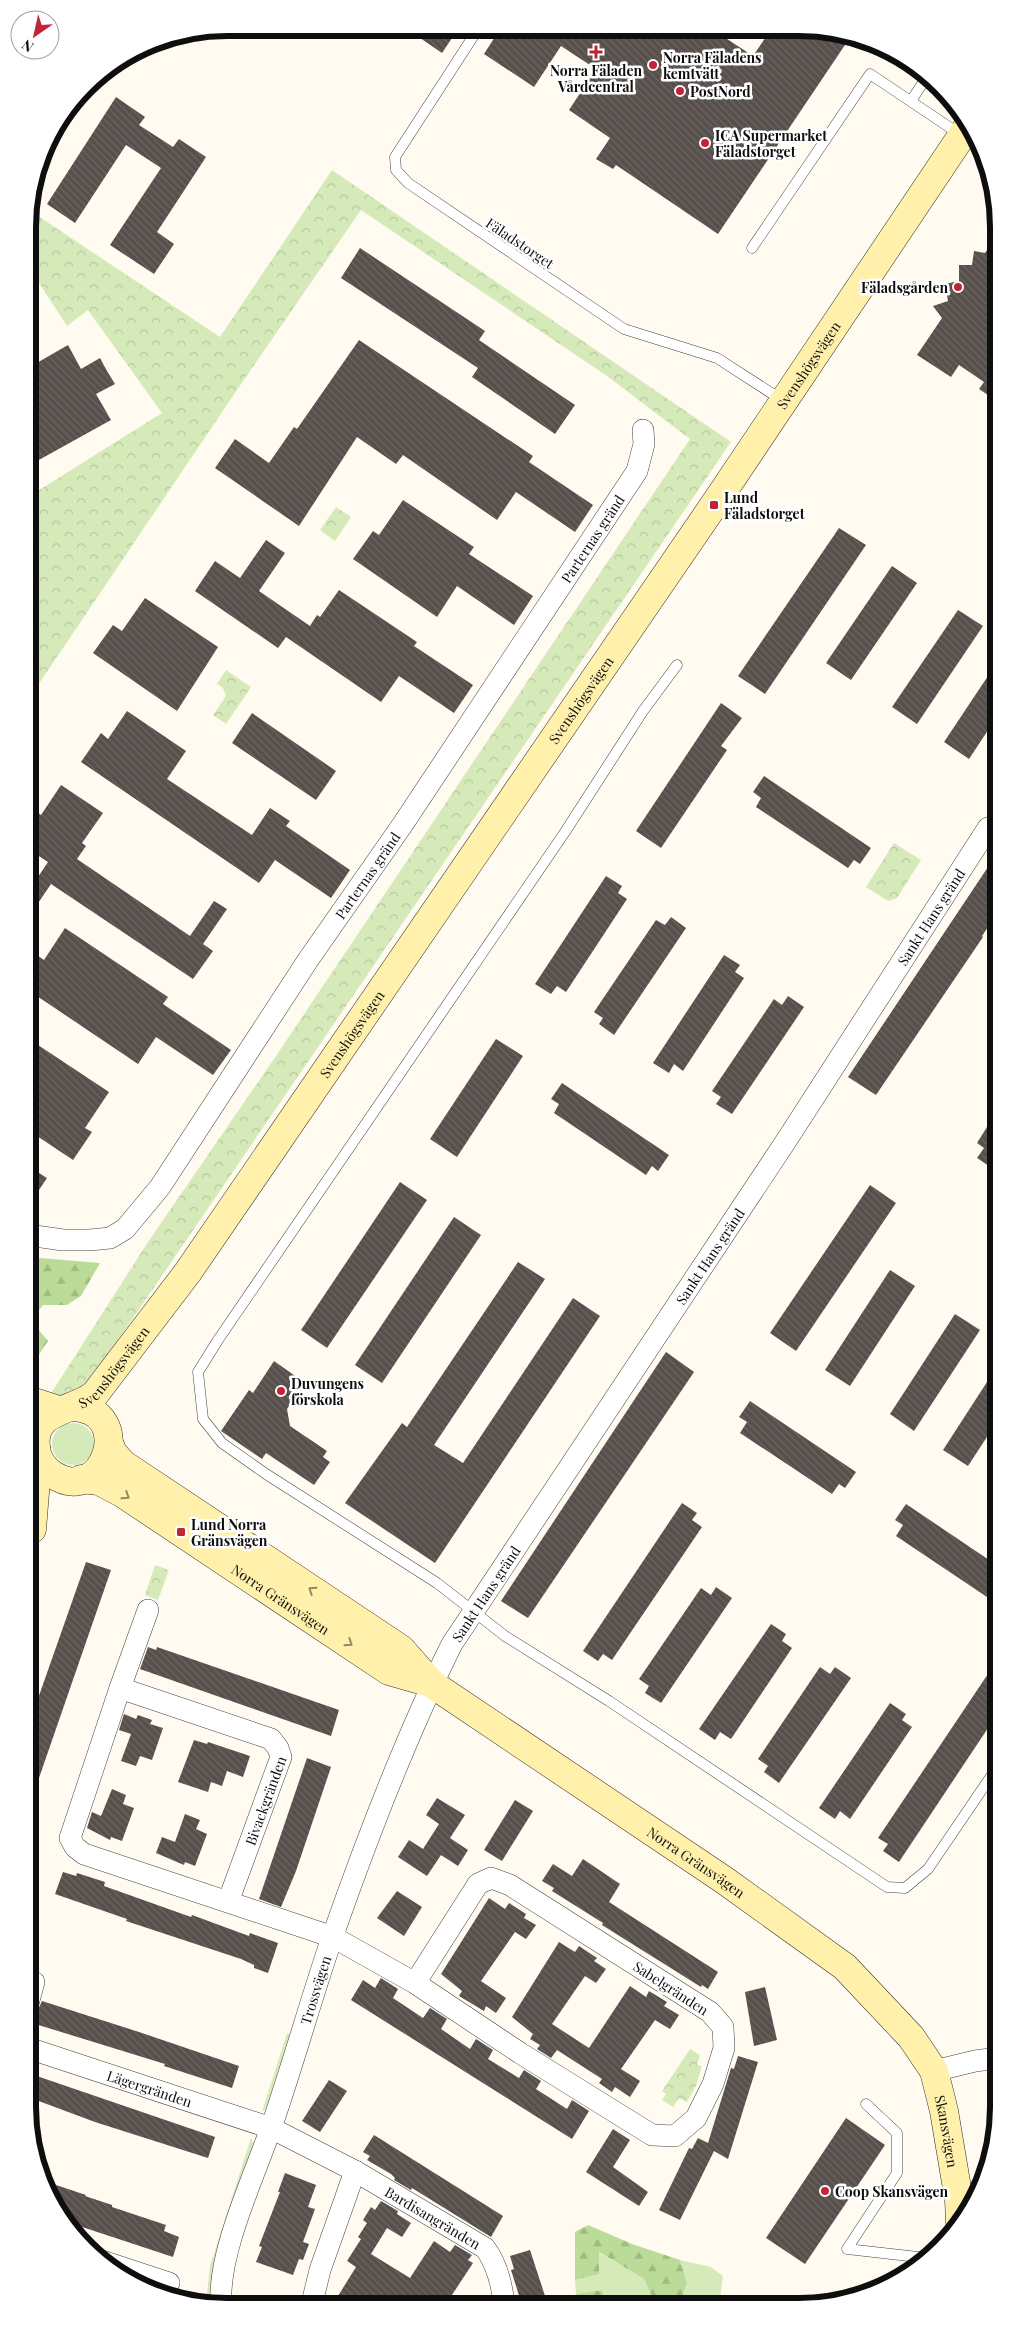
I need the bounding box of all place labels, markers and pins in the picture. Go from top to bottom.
marker: Norra Fäladen Vårdcentral [589,45,603,59]
place label: Norra Fäladens kemtvätt [663,48,762,83]
marker: Norra Fäladens kemtvätt [647,59,659,71]
place label: Norra Fäladen Vårdcentral [550,61,642,96]
place label: PostNord [690,82,751,101]
marker: PostNord [674,85,686,97]
place label: ICA Supermarket Fäladstorget [715,126,827,161]
marker: ICA Supermarket Fäladstorget [699,137,711,149]
place label: Fäladsgården [861,278,948,297]
marker: Fäladsgården [952,281,964,293]
place label: Lund Fäladstorget [724,488,805,523]
marker: Lund Fäladstorget [708,499,720,511]
place label: Duvungens förskola [291,1374,364,1409]
marker: Duvungens förskola [275,1385,287,1397]
place label: Lund Norra Gränsvägen [191,1515,268,1550]
marker: Lund Norra Gränsvägen [175,1526,187,1538]
place label: Coop Skansvägen [835,2182,949,2201]
marker: Coop Skansvägen [819,2185,831,2197]

